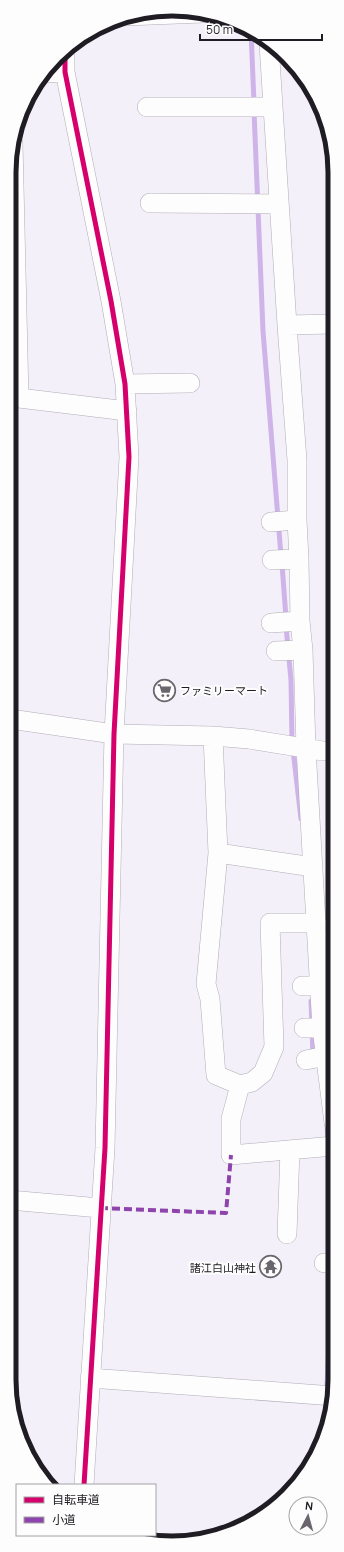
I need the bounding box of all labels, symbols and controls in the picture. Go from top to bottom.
scale bar [200,16,322,42]
text: 50 m [206,21,233,38]
supermarket icon: ファミリーマート [152,677,178,703]
place label: ファミリーマート [180,683,268,698]
temple icon: 諸江白山神社 [258,1254,284,1280]
place label: 諸江白山神社 [190,1260,256,1275]
legend [16,1484,156,1536]
text: 自転車道 [52,1491,100,1508]
north arrow [288,1496,328,1536]
text: N [304,1498,314,1513]
text: 小道 [52,1511,76,1528]

